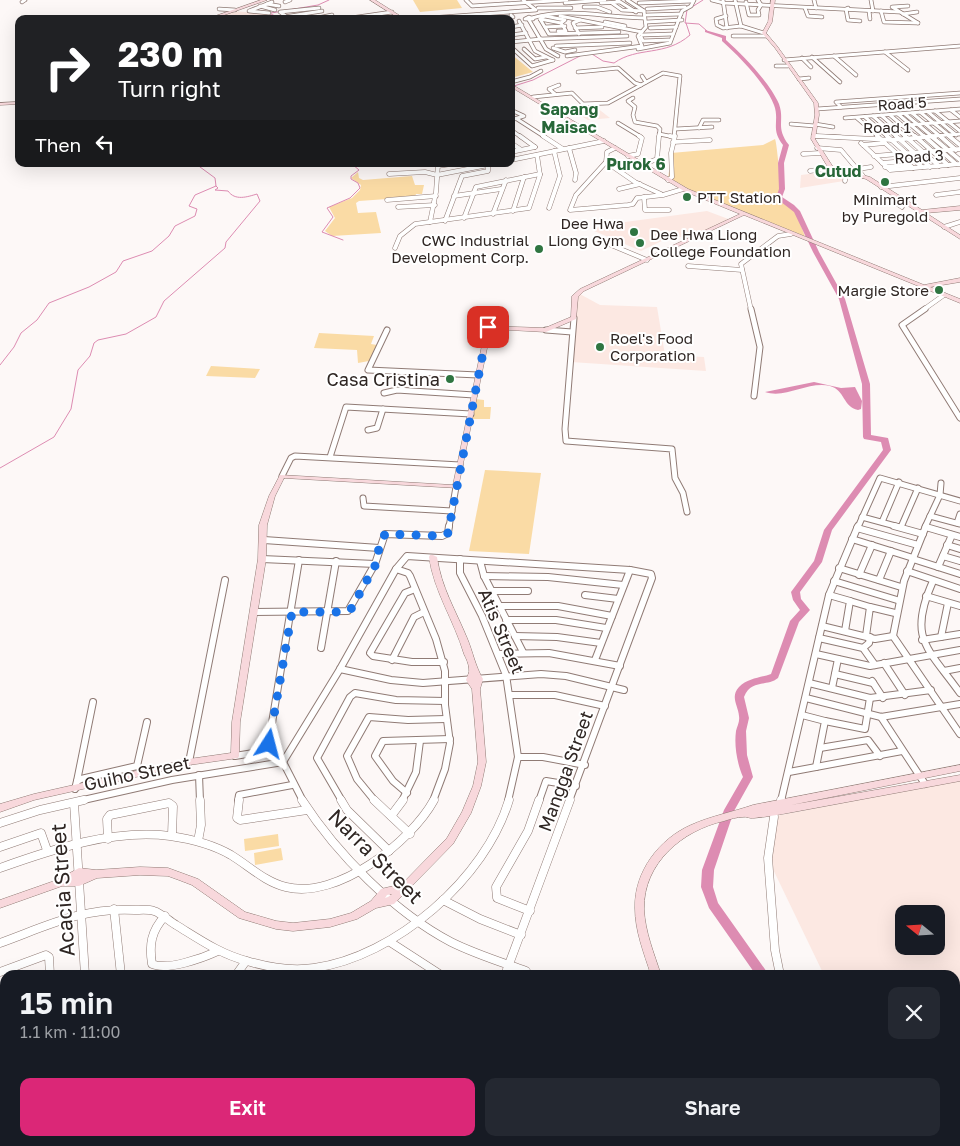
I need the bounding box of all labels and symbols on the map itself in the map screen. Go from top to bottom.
street label: Road 5 [877,92,927,114]
district label: Sapang Maisac [540,99,598,137]
street label: Road 1 [863,118,911,136]
street label: Road 3 [894,145,944,167]
district label: Purok 6 [606,154,666,174]
district label: Cutud [815,161,861,181]
marker: Minimart by Puregold [879,176,891,188]
place label: PTT Station [697,188,782,206]
place label: Minimart by Puregold [842,190,928,225]
marker: PTT Station [681,191,693,203]
place label: Dee Hwa Liong Gym [548,214,624,249]
place label: Dee Hwa Liong College Foundation [650,225,791,260]
marker: Dee Hwa Liong Gym [628,226,640,238]
place label: CWC Industrial Development Corp. [391,231,529,266]
marker: Dee Hwa Liong College Foundation [634,237,646,249]
marker: CWC Industrial Development Corp. [533,243,545,255]
place label: Margie Store [838,281,929,299]
marker: Margie Store [933,284,945,296]
pin [467,306,509,348]
place label: Roel's Food Corporation [610,329,696,364]
marker: Roel's Food Corporation [594,341,606,353]
place label: Casa Cristina [326,368,440,390]
marker: Casa Cristina [444,373,456,385]
street label: Atis Street [474,585,530,677]
street label: Mangga Street [533,708,597,834]
position arrow [242,717,294,769]
street label: Guiho Street [82,751,192,795]
street label: Narra Street [323,803,429,909]
street label: Acacia Street [44,822,80,958]
north arrow [895,905,945,955]

